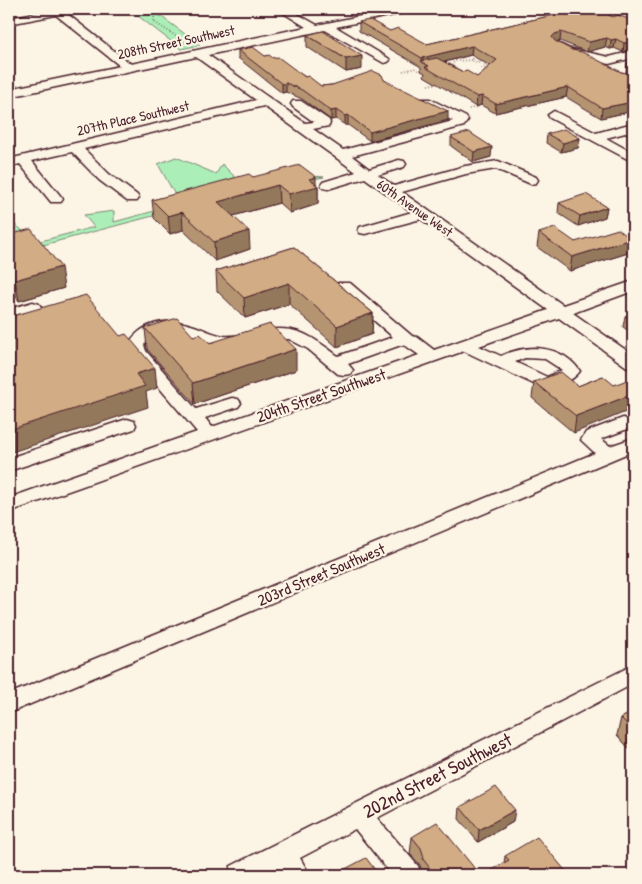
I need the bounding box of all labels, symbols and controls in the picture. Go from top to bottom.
street label: 208th Street Southwest [116,20,236,63]
street label: 207th Place Southwest [75,95,191,140]
street label: 60th Avenue West [373,174,457,241]
street label: 204th Street Southwest [253,362,389,427]
street label: 203rd Street Southwest [254,537,389,611]
street label: 202nd Street Southwest [358,726,516,824]

